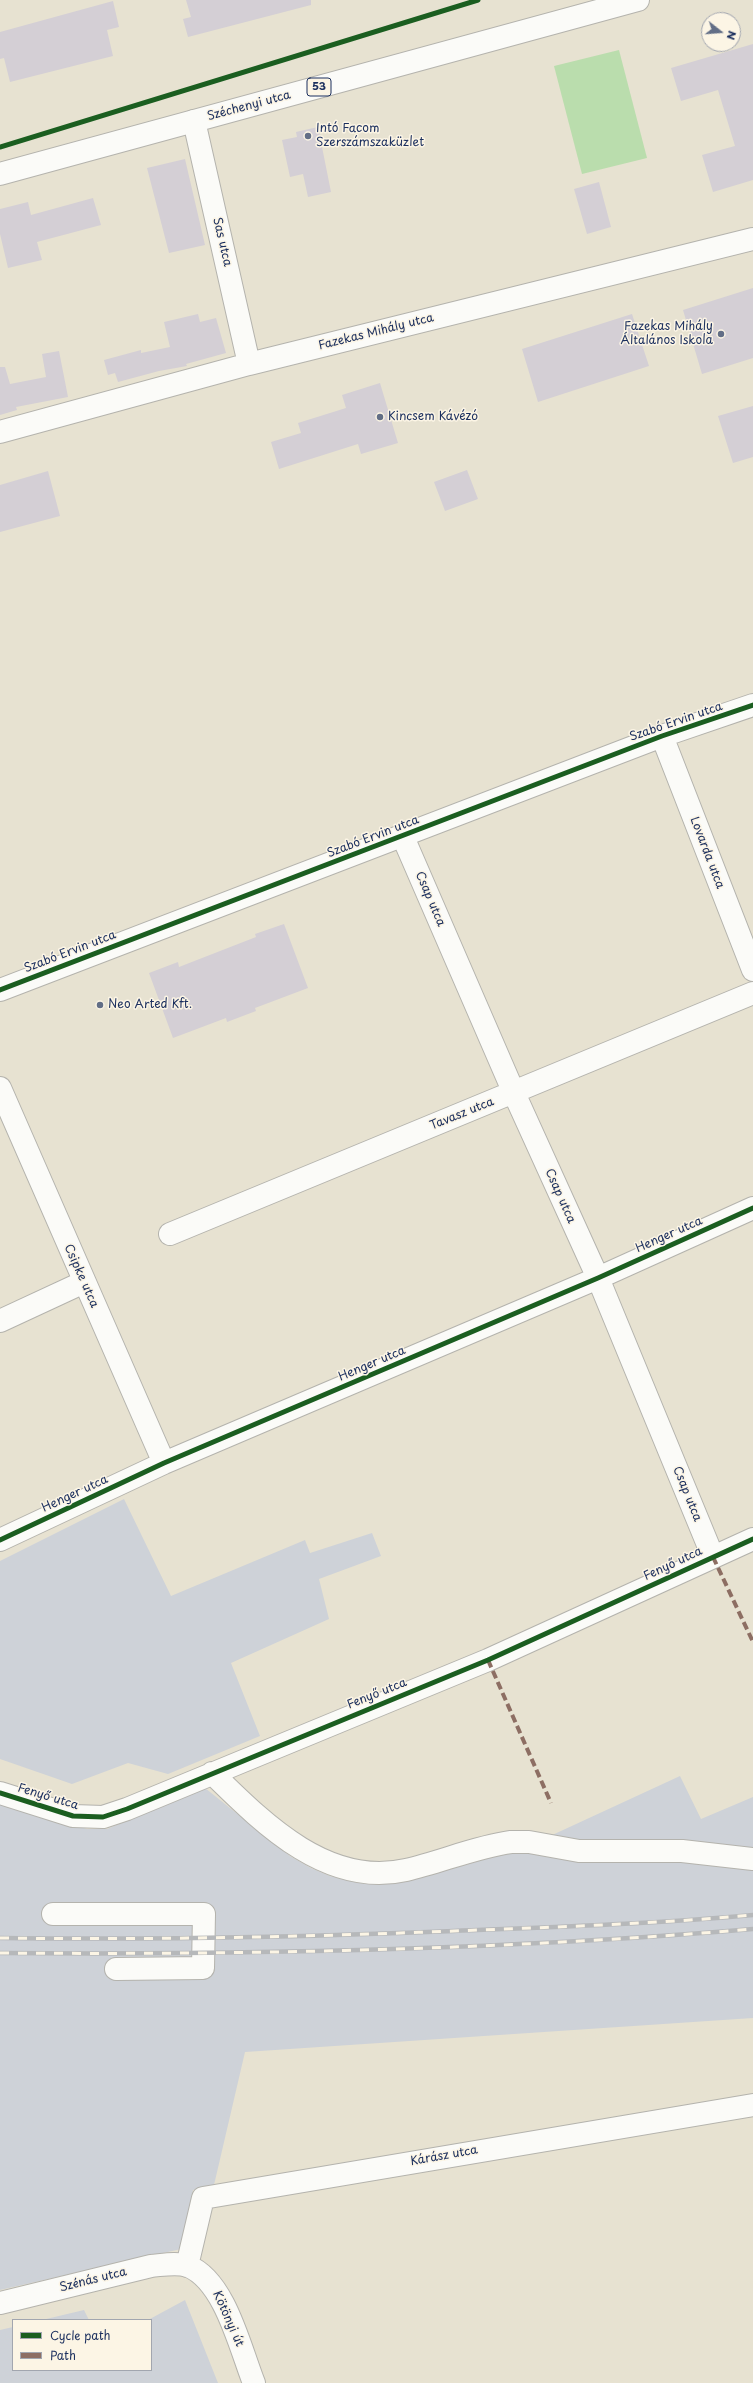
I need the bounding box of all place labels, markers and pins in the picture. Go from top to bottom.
place label: Intó Facom Szerszámszaküzlet [316,122,424,150]
marker: Intó Facom Szerszámszaküzlet [303,131,313,141]
place label: Fazekas Mihály Általános Iskola [621,320,713,348]
marker: Fazekas Mihály Általános Iskola [716,329,726,339]
place label: Kincsem Kávézó [388,410,478,424]
marker: Kincsem Kávézó [375,412,385,422]
place label: Neo Arted Kft. [108,998,192,1012]
marker: Neo Arted Kft. [95,1000,105,1010]

